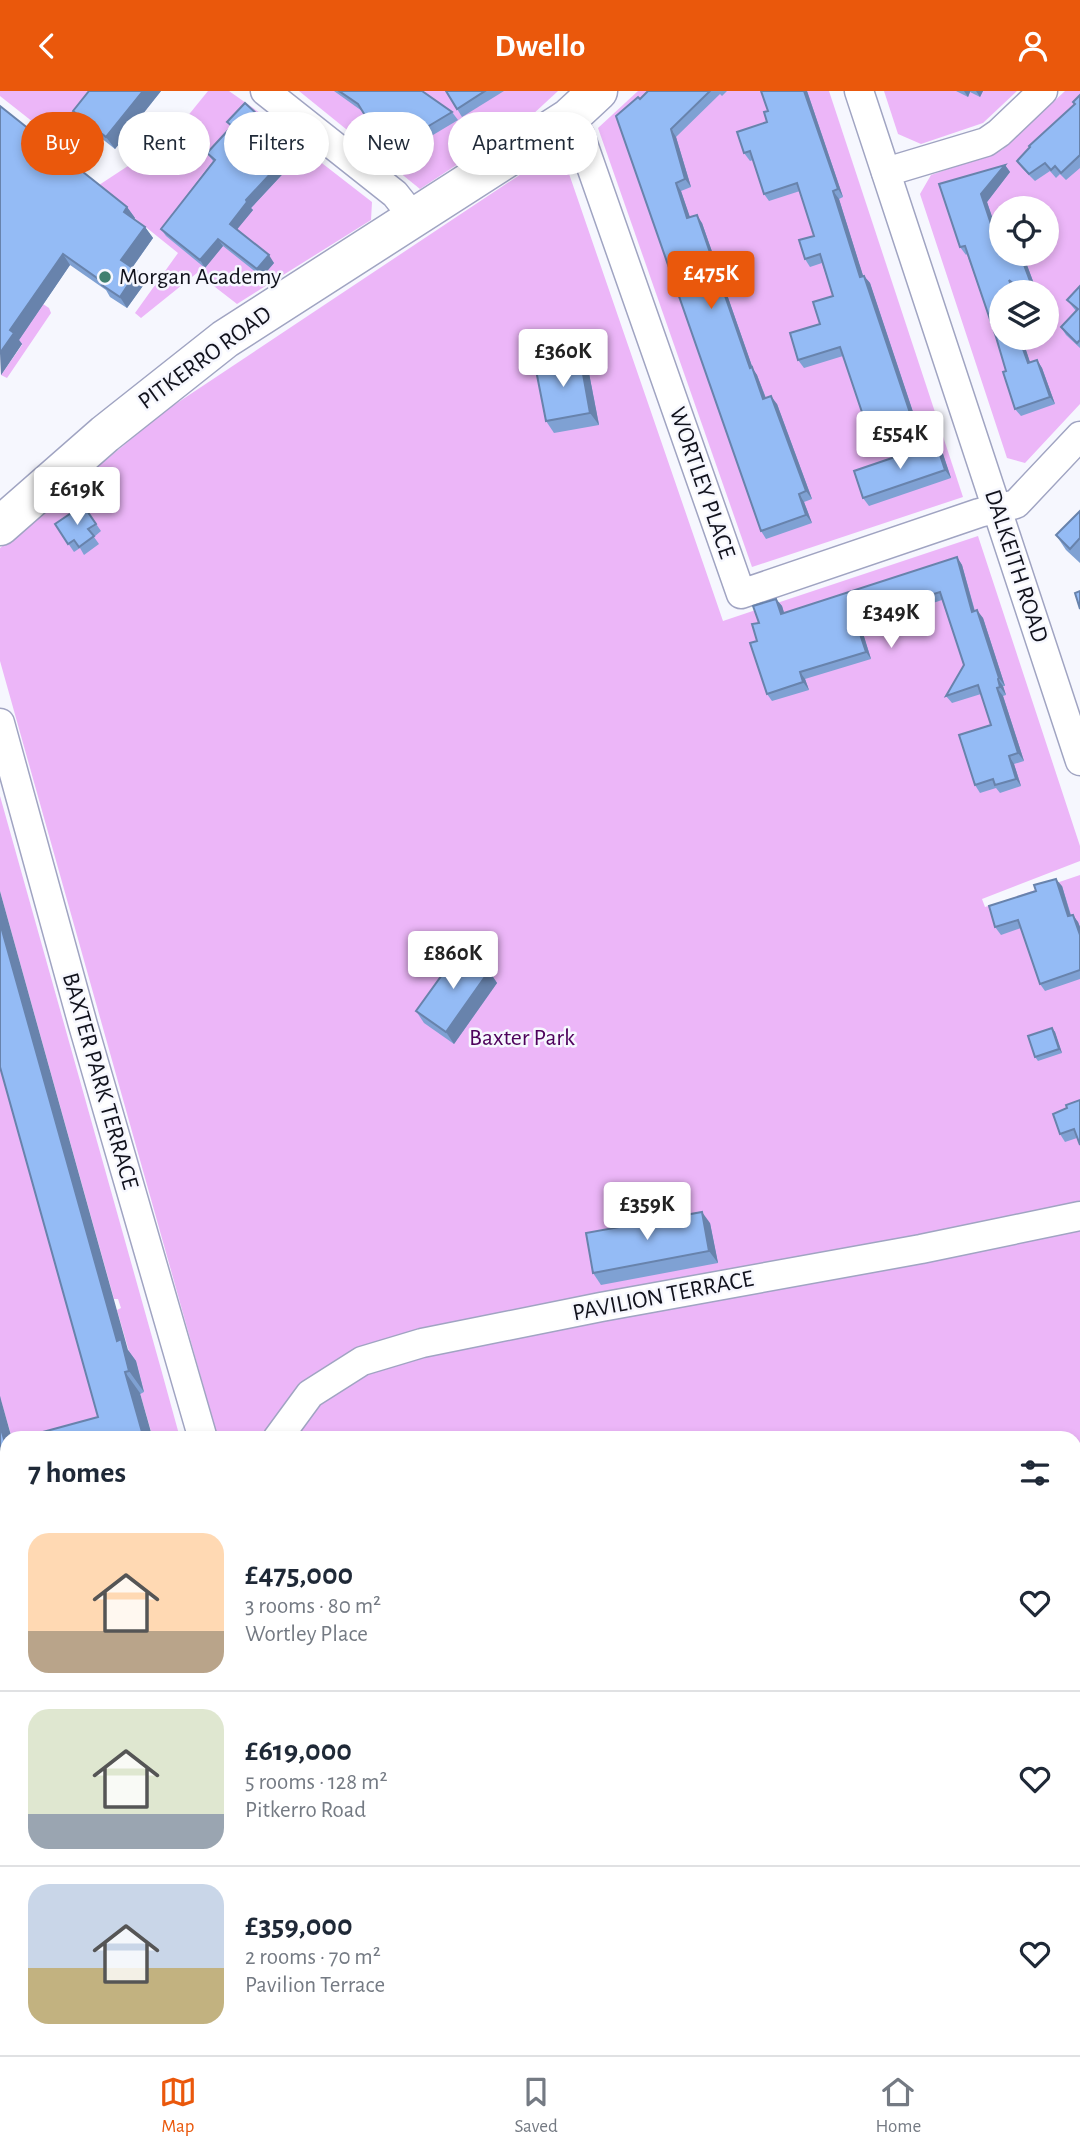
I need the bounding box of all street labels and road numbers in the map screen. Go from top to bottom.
street label: PITKERRO ROAD [134,302,276,414]
street label: WORTLEY PLACE [665,404,739,562]
street label: DALKEITH ROAD [980,487,1052,645]
street label: BAXTER PARK TERRACE [58,970,143,1192]
street label: PAVILION TERRACE [571,1267,756,1325]

